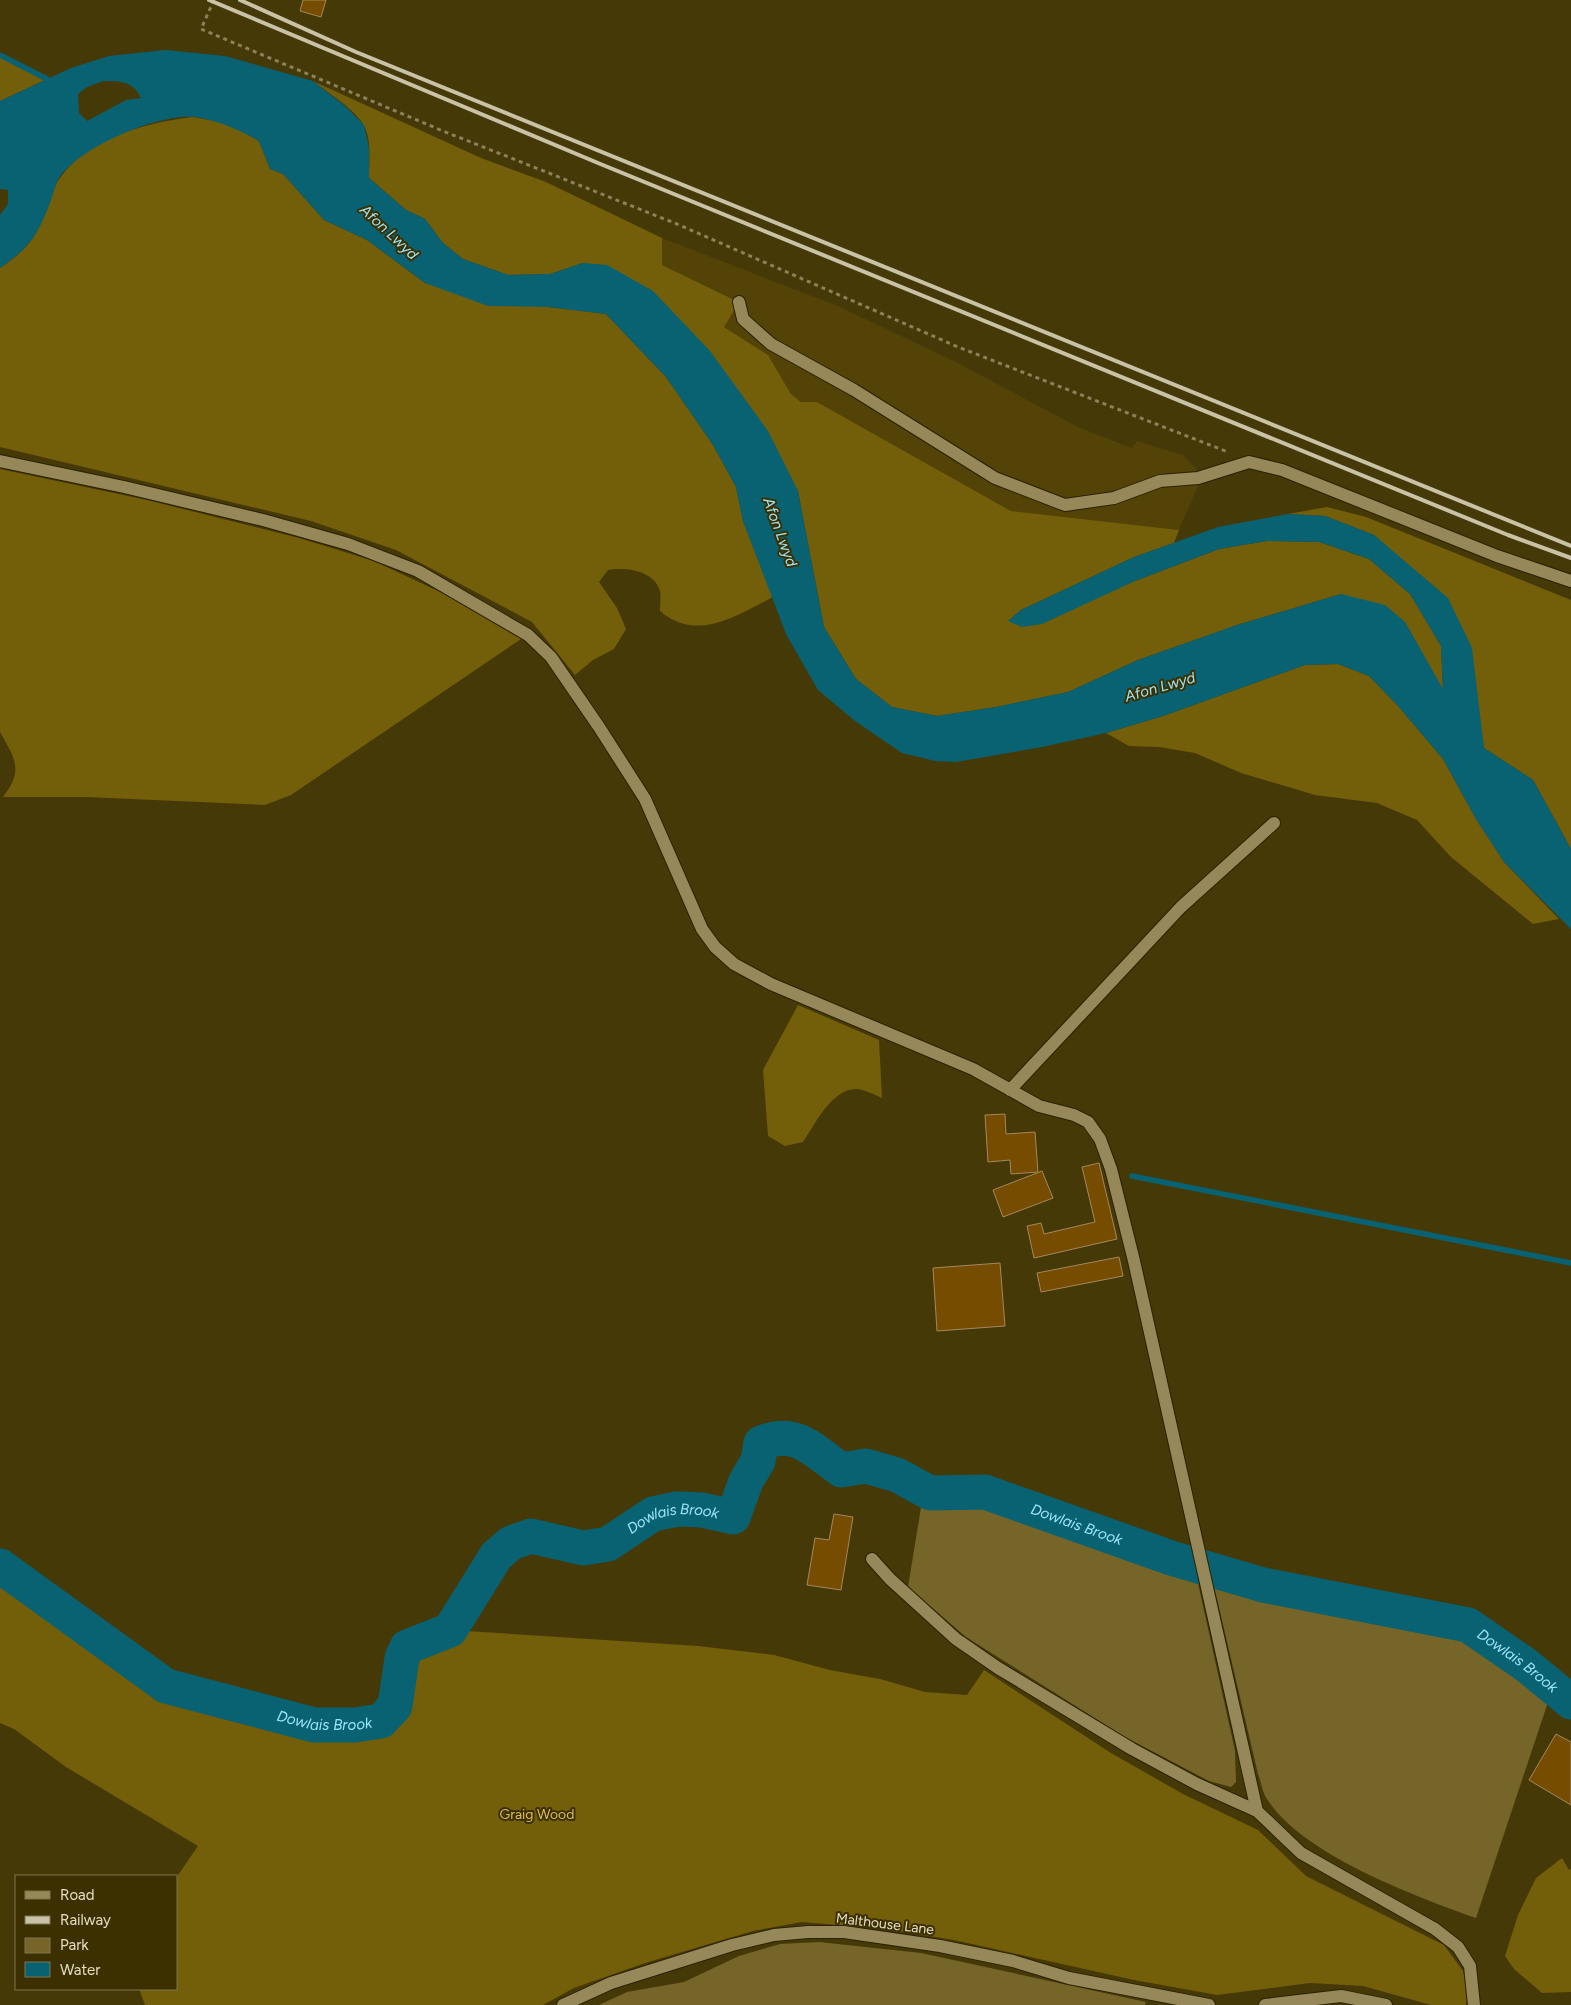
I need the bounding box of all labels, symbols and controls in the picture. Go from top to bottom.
water label: Afon Lwyd [356,200,422,263]
water label: Afon Lwyd [759,494,801,569]
water label: Afon Lwyd [1122,668,1198,706]
water label: Dowlais Brook [623,1500,721,1538]
water label: Dowlais Brook [1028,1500,1126,1549]
water label: Dowlais Brook [1474,1625,1562,1697]
water label: Dowlais Brook [275,1707,374,1734]
park label: Graig Wood [500,1806,574,1823]
legend [15,1875,178,1990]
text: Road [60,1886,95,1904]
street label: Malthouse Lane [835,1910,935,1938]
text: Railway [60,1911,111,1929]
text: Park [60,1936,89,1954]
text: Water [60,1961,100,1979]

